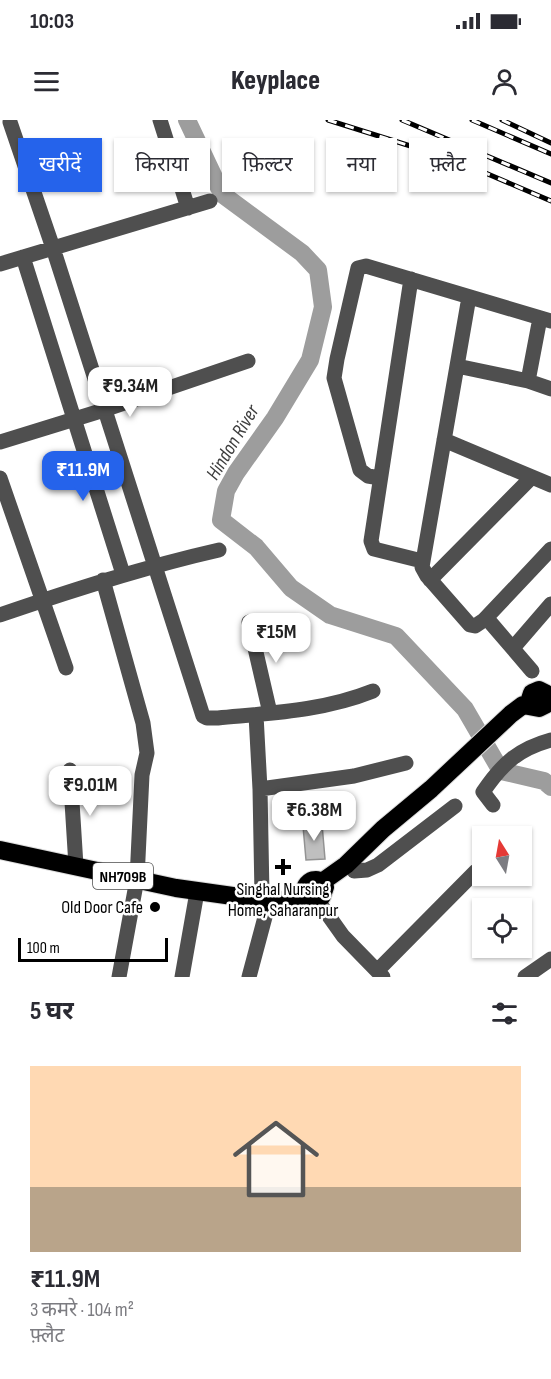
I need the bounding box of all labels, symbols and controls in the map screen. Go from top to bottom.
text: 10:03 [30,8,74,35]
icon: menu [30,65,63,98]
text: Keyplace [231,65,320,97]
icon: person [488,65,521,98]
chip: खरीदें [18,138,102,192]
chip: किराया [114,138,210,192]
chip: फ़िल्टर [222,138,314,192]
chip: नया [326,138,397,192]
chip: फ़्लैट [409,138,487,192]
pin: ₹9.34M [81,367,179,418]
text: ₹9.34M [102,374,158,398]
water label: Hindon River [201,399,265,484]
pin: ₹11.9M [34,451,132,502]
text: ₹11.9M [56,458,110,482]
pin: ₹15M [240,613,312,664]
text: ₹15M [256,620,296,644]
pin: ₹9.01M [41,766,139,817]
text: ₹9.01M [63,773,117,797]
pin: ₹6.38M [265,791,363,842]
text: ₹6.38M [286,798,342,822]
north arrow [472,826,532,886]
map controls [472,826,532,958]
marker: Singhal Nursing Home, Saharanpur [274,858,292,876]
road number: NH709B [93,863,153,889]
place label: Singhal Nursing Home, Saharanpur [228,879,338,921]
place label: Old Door Cafe [61,897,143,918]
button: locate [472,898,532,958]
marker: Old Door Cafe [148,900,162,914]
scale bar [18,935,168,962]
text: 100 m [27,939,60,958]
text: 5 घर [30,996,74,1027]
icon: filters [488,997,521,1030]
icon: home [222,1105,330,1213]
text: ₹11.9M [30,1264,100,1295]
text: 3 कमरे · 104 m² [30,1298,134,1322]
text: फ़्लैट [30,1324,65,1348]

